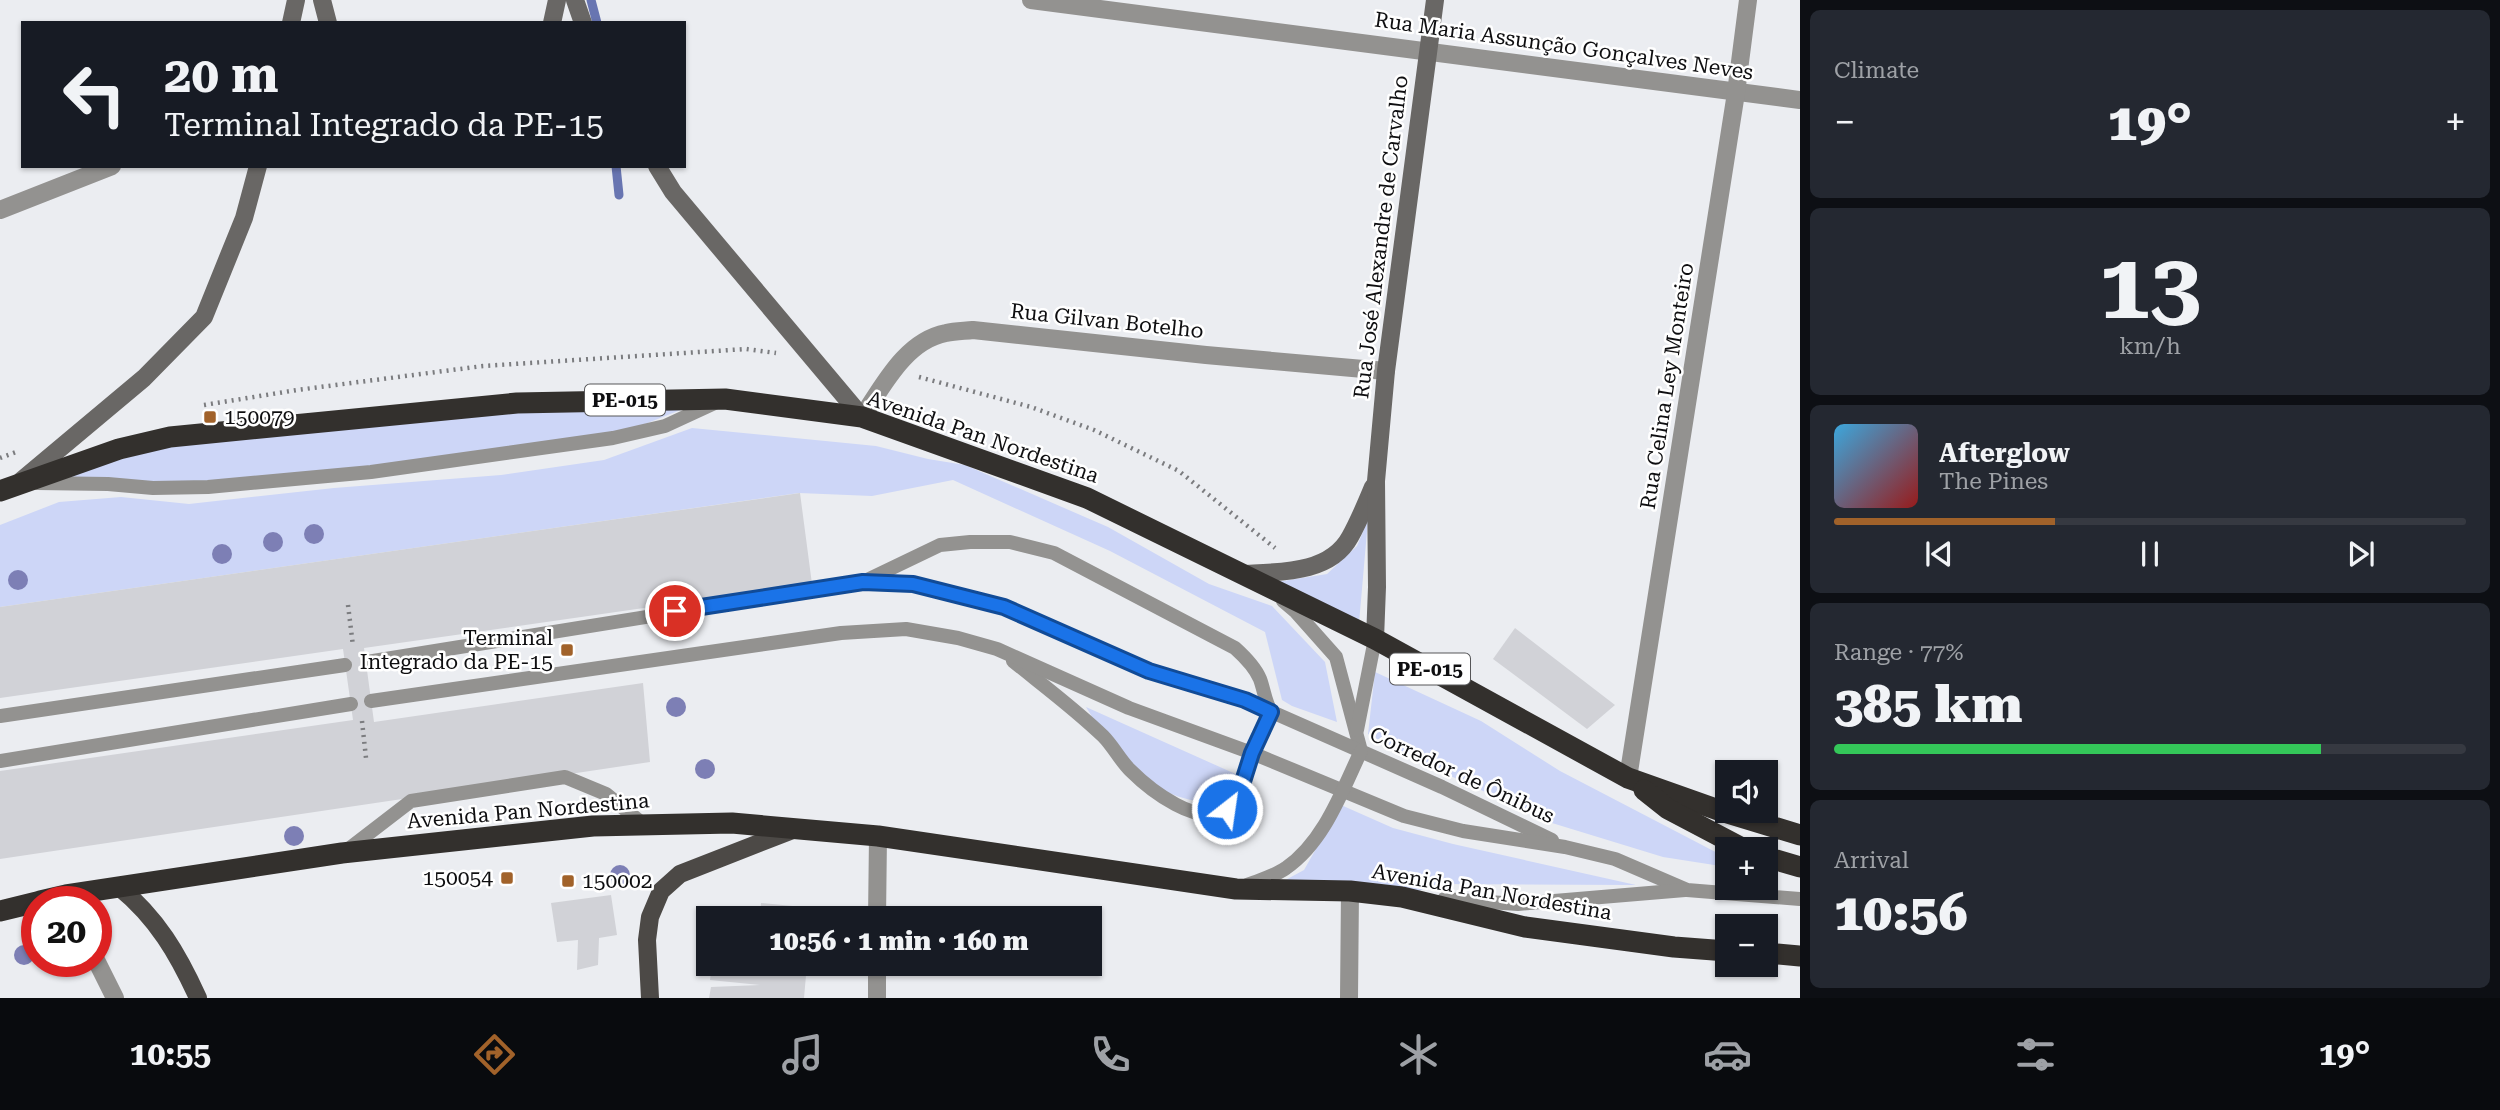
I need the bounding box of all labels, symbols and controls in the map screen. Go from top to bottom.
street label: Rua Maria Assunção Gonçalves Neves [1373,8,1755,84]
text: 20 m [164,47,279,104]
icon: left [49,49,140,140]
text: Climate [1834,57,1919,84]
street label: Rua José Alexandre de Carvalho [1349,74,1413,400]
text: 19° [2108,92,2192,153]
text: − [1834,100,1855,144]
text: + [2445,100,2466,144]
text: Terminal Integrado da PE-15 [164,106,604,144]
text: 13 [2099,234,2201,340]
street label: Rua Celina Ley Monteiro [1636,261,1698,511]
street label: Rua Gilvan Botelho [1009,299,1205,343]
text: km/h [2119,333,2181,360]
road number: PE-015 [585,384,665,416]
street label: Avenida Pan Nordestina [864,386,1102,488]
place label: 150079 [224,405,295,429]
marker: 150079 [202,409,218,425]
text: Afterglow [1939,438,2070,468]
text: The Pines [1939,468,2048,495]
icon: previous [1920,535,1958,573]
icon: pause [2131,535,2169,573]
icon: next [2342,535,2380,573]
pin [645,581,705,641]
icon: arrive [656,592,694,630]
place label: Terminal Integrado da PE-15 [360,626,553,674]
text: Range · 77% [1834,639,1963,666]
marker: Terminal Integrado da PE-15 [559,642,575,658]
road number: PE-015 [1390,654,1470,684]
text: 385 km [1834,674,2022,735]
street label: Corredor de Ônibus [1366,721,1559,828]
map controls [1715,760,1778,977]
button: sound [1715,760,1778,823]
position arrow [1190,772,1264,846]
street label: Avenida Pan Nordestina [406,788,651,834]
button: + [1715,837,1778,900]
text: Arrival [1834,847,1909,874]
street label: Avenida Pan Nordestina [1370,859,1614,925]
place label: 150054 [422,866,493,890]
place label: 150002 [582,869,653,893]
marker: 150054 [499,870,515,886]
marker: 150002 [560,873,576,889]
text: 10:56 [1834,882,1968,943]
speed limit sign: 20 [21,886,112,977]
button: − [1715,914,1778,977]
text: 10:56 · 1 min · 160 m [769,926,1029,956]
icon: directions [470,1030,519,1079]
icon: music [778,1030,827,1079]
icon: phone [1086,1030,1135,1079]
icon: climate [1394,1030,1443,1079]
icon: car [1703,1030,1752,1079]
icon: filters [2011,1030,2060,1079]
text: 10:55 [130,1035,211,1073]
text: 19° [2319,1035,2370,1073]

